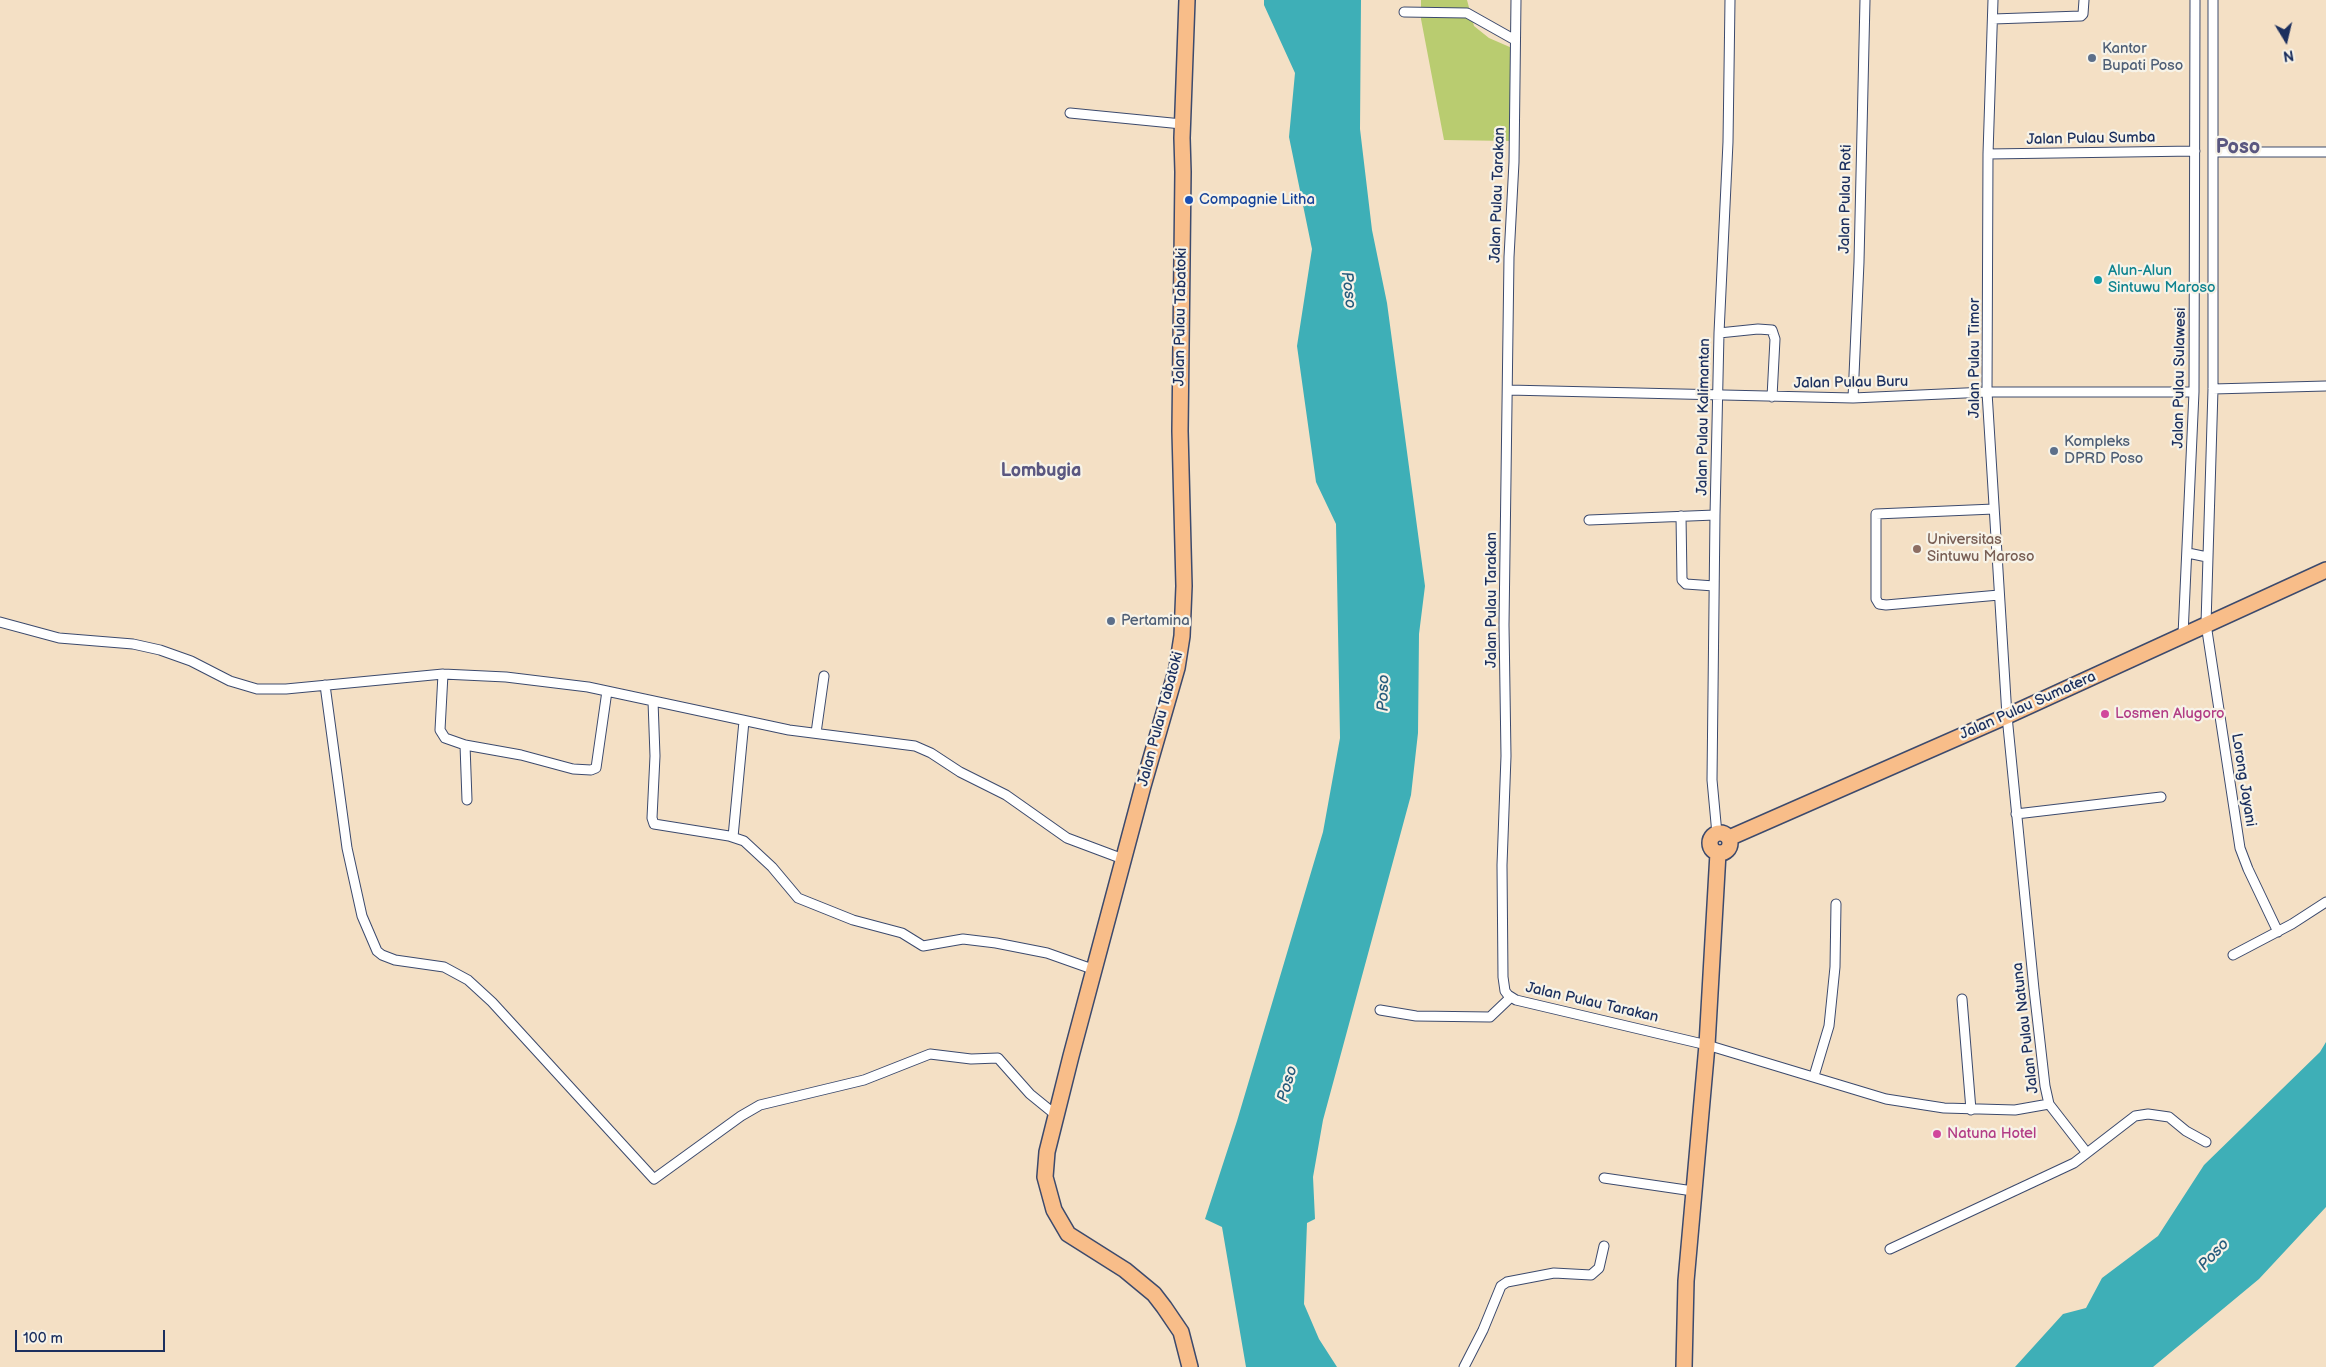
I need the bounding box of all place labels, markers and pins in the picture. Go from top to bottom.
place label: Kantor Bupati Poso [2102,40,2183,75]
marker: Kantor Bupati Poso [2086,52,2098,64]
place label: Compagnie Litha [1199,191,1315,209]
marker: Compagnie Litha [1183,194,1195,206]
place label: Alun-Alun Sintuwu Maroso [2108,262,2215,297]
marker: Alun-Alun Sintuwu Maroso [2092,274,2104,286]
place label: Kompleks DPRD Poso [2064,433,2143,468]
marker: Kompleks DPRD Poso [2048,445,2060,457]
place label: Universitas Sintuwu Maroso [1927,531,2034,566]
marker: Universitas Sintuwu Maroso [1911,543,1923,555]
place label: Pertamina [1121,612,1190,630]
marker: Pertamina [1105,615,1117,627]
place label: Losmen Alugoro [2115,705,2225,723]
marker: Losmen Alugoro [2099,708,2111,720]
place label: Natuna Hotel [1947,1125,2036,1143]
marker: Natuna Hotel [1931,1128,1943,1140]

